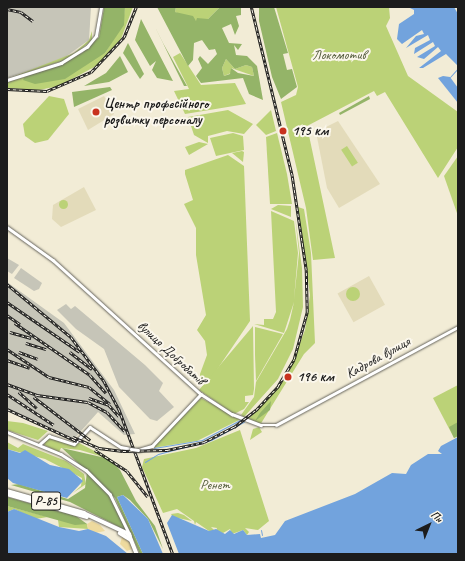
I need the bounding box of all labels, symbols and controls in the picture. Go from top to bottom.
park label: Локомотив [312,47,366,63]
place label: Центр професійного розвитку персоналу [104,96,208,128]
marker: Центр професійного розвитку персоналу [91,107,101,117]
place label: 195 км [292,123,328,139]
marker: 195 км [277,125,289,137]
street label: вулиця Добробатів [134,317,208,389]
street label: Кадрова вулиця [343,334,413,382]
place label: 196 км [297,369,334,385]
marker: 196 км [282,371,294,383]
park label: Ренет [200,477,230,493]
road number: Р-85 [31,490,61,512]
north arrow [409,505,449,545]
text: Пн [428,507,446,525]

